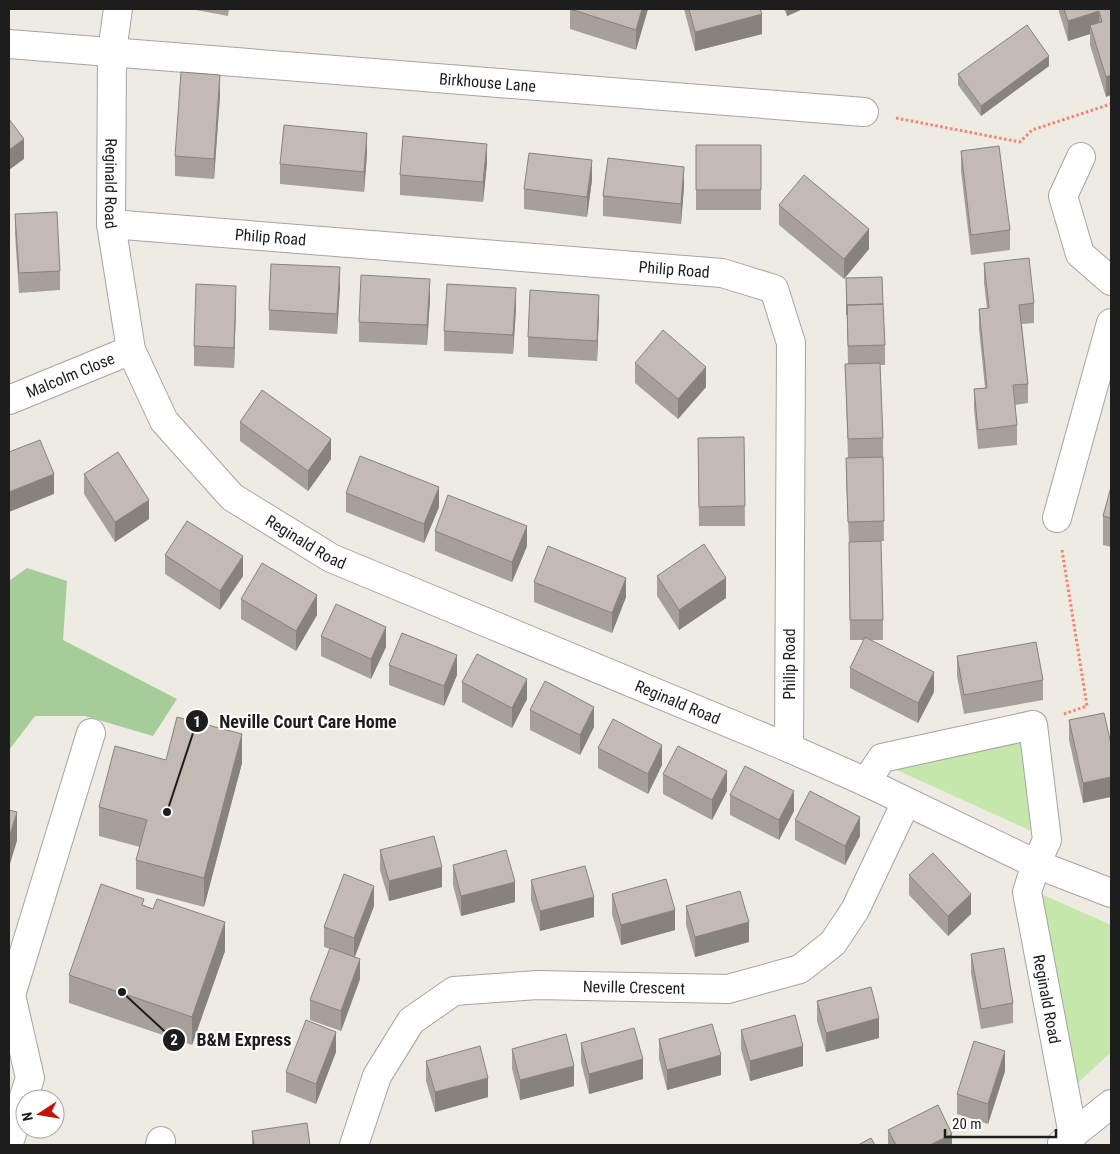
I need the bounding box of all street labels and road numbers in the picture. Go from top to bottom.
street label: Birkhouse Lane [438,69,537,96]
street label: Reginald Road [101,138,121,230]
street label: Philip Road [234,225,307,250]
street label: Philip Road [638,257,710,282]
street label: Malcolm Close [23,349,117,402]
street label: Reginald Road [262,511,349,573]
street label: Philip Road [780,628,799,700]
street label: Reginald Road [632,676,723,728]
street label: Reginald Road [1029,953,1065,1045]
street label: Neville Crescent [583,977,686,998]

